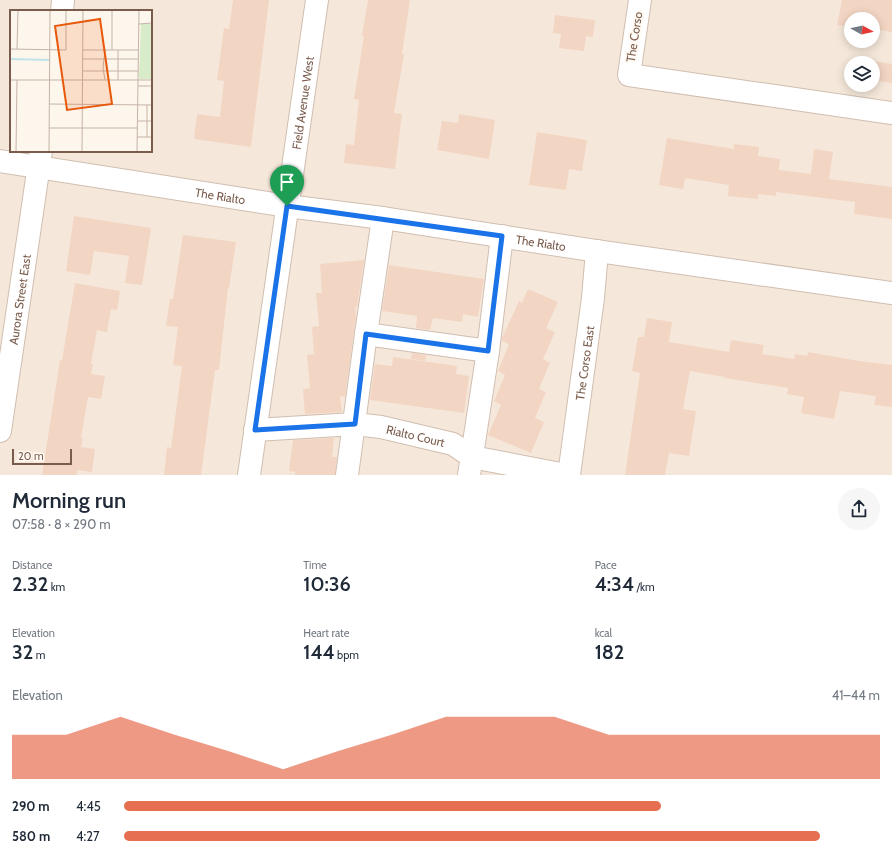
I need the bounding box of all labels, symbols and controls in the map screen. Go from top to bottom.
inset map [10,10,152,152]
street label: The Corso [623,10,645,63]
north arrow [844,12,880,48]
map controls [844,12,880,92]
street label: Field Avenue West [288,55,316,150]
button: layers [844,56,880,92]
pin [270,165,304,206]
icon: arrive [276,171,298,193]
street label: The Rialto [194,184,247,207]
street label: The Rialto [515,231,567,254]
street label: Aurora Street East [5,253,33,346]
street label: The Corso East [572,325,597,401]
street label: Rialto Court [385,421,446,449]
scale bar [12,447,72,466]
text: 20 m [18,449,44,463]
text: Morning run [12,487,126,514]
button: share [838,488,880,530]
text: 07:58 · 8 × 290 m [12,516,111,532]
text: Distance [12,558,53,572]
text: Time [303,558,327,572]
text: Pace [595,558,617,572]
text: 2.32 [12,572,48,596]
text: 10:36 [303,572,351,596]
text: 4:34 [595,572,634,596]
text: km [48,580,65,594]
text: /km [634,580,655,594]
text: Elevation [12,626,55,640]
text: Heart rate [303,626,349,640]
text: kcal [595,626,612,640]
text: 32 [12,640,33,664]
text: 144 [303,640,335,664]
text: 182 [595,640,624,664]
text: m [33,648,45,662]
text: bpm [335,648,359,662]
text: Elevation [12,687,63,703]
text: 41–44 m [832,687,880,703]
text: 290 m [12,798,50,814]
text: 4:45 [76,798,101,814]
text: 580 m [12,828,50,844]
text: 4:27 [76,828,100,844]

